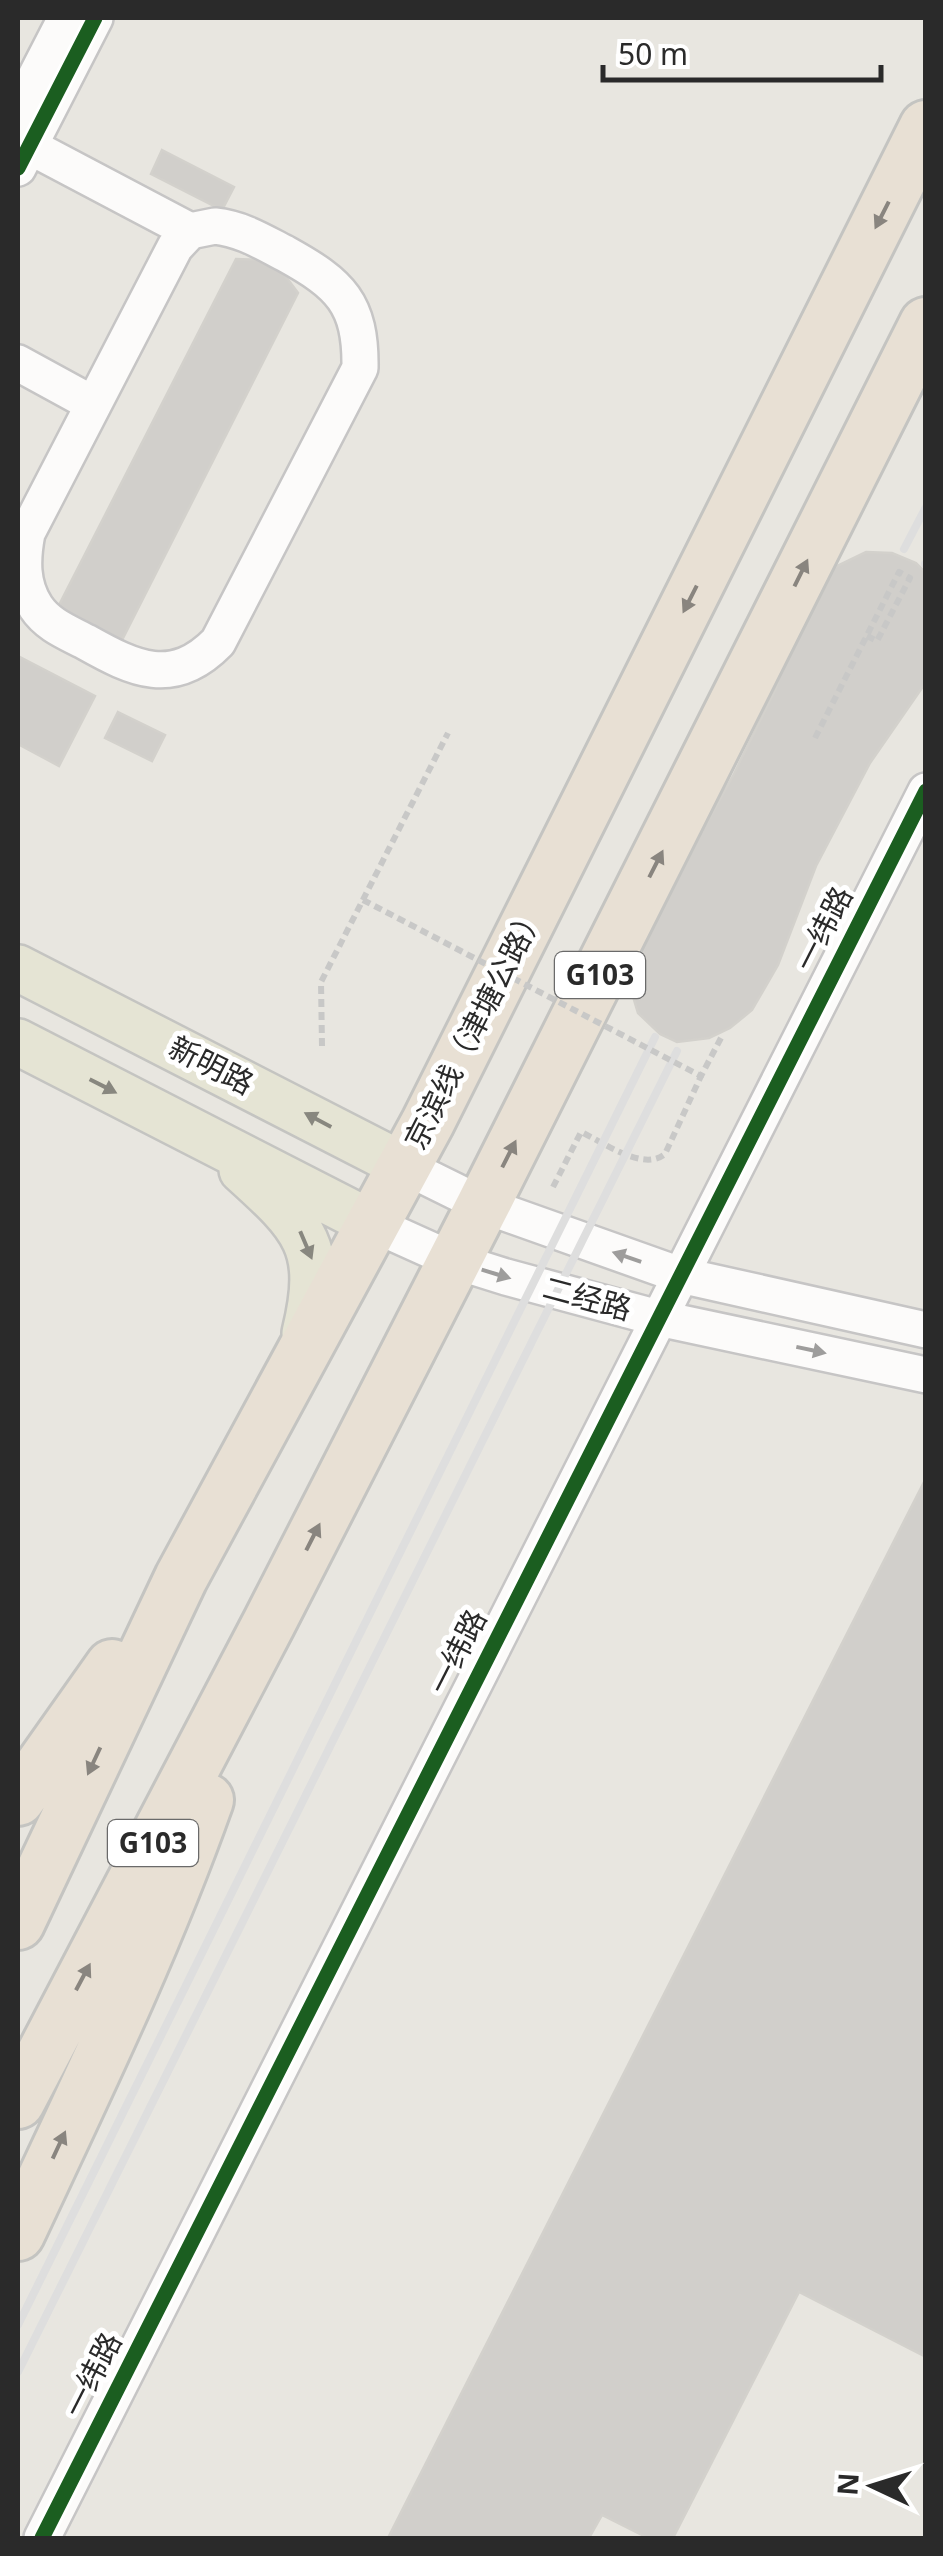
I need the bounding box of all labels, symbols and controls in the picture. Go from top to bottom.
scale bar [603,20,880,82]
text: 50 m [618,33,688,74]
one-way arrow [874,200,891,229]
one-way arrow [793,559,810,588]
one-way arrow [682,585,699,614]
one-way arrow [648,849,665,878]
street label: 一纬路 [784,879,861,978]
street label: 京滨线（津塘公路） [394,897,553,1156]
road number: G103 [555,952,645,998]
street label: 新明路 [162,1026,261,1103]
one-way arrow [89,1077,118,1094]
one-way arrow [304,1112,333,1129]
one-way arrow [500,1139,517,1168]
one-way arrow [299,1230,315,1260]
one-way arrow [612,1248,642,1263]
street label: 二经路 [539,1266,636,1329]
one-way arrow [481,1267,511,1282]
one-way arrow [796,1343,827,1359]
one-way arrow [304,1522,321,1551]
street label: 一纬路 [418,1602,495,1701]
one-way arrow [86,1747,103,1776]
road number: G103 [108,1820,198,1866]
one-way arrow [74,1962,91,1991]
one-way arrow [50,2130,67,2159]
street label: 一纬路 [53,2325,130,2424]
north arrow [823,2436,923,2536]
text: N [827,2472,867,2497]

